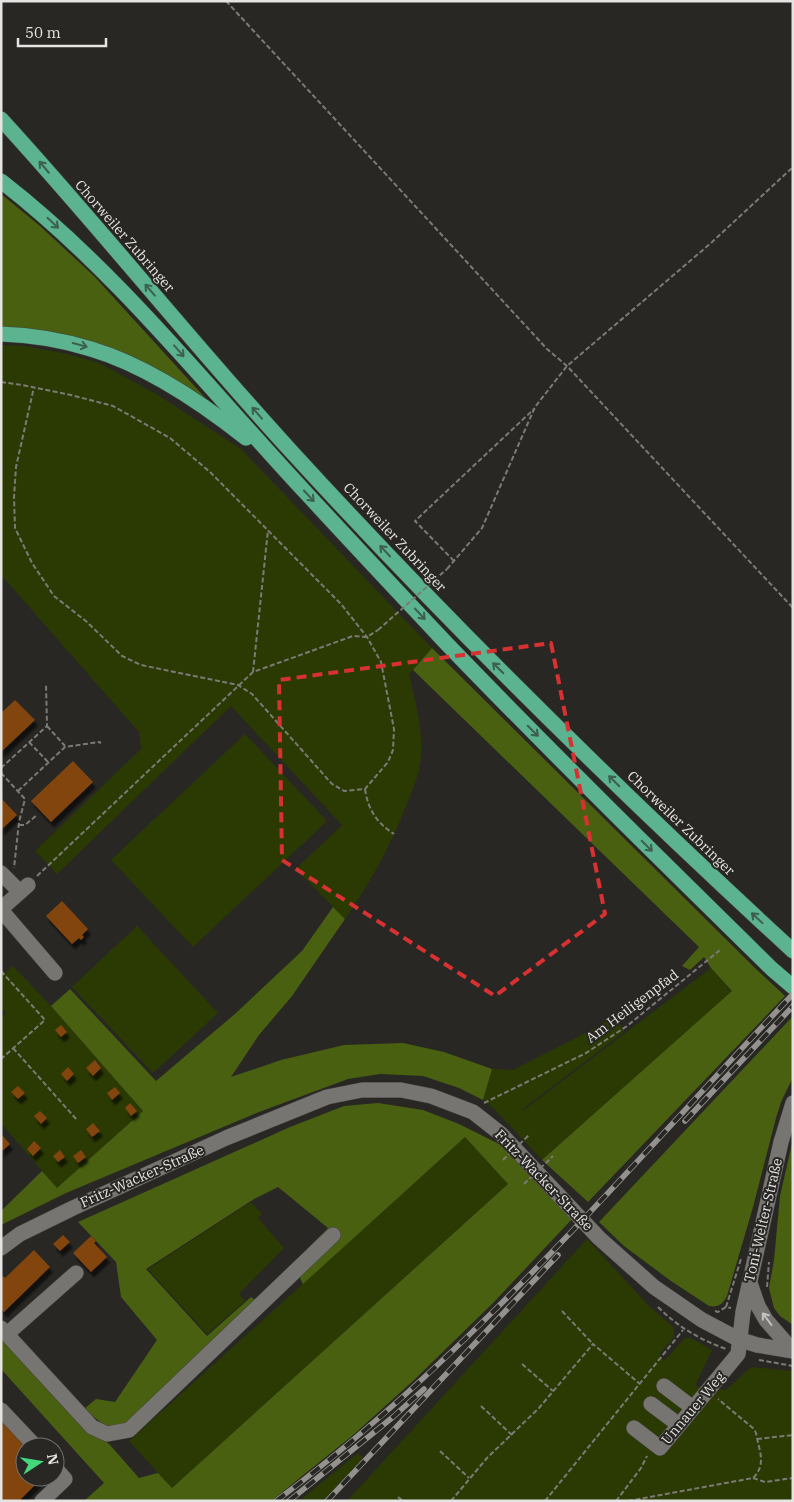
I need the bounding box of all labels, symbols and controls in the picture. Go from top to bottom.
scale bar [18,15,105,47]
text: 50 m [25,23,61,42]
one-way arrow [39,161,50,174]
street label: Chorweiler Zubringer [71,176,179,296]
one-way arrow [46,217,59,229]
one-way arrow [144,284,155,297]
one-way arrow [71,341,87,351]
one-way arrow [173,345,185,358]
one-way arrow [251,406,263,419]
street label: Chorweiler Zubringer [340,479,451,596]
one-way arrow [303,489,315,502]
one-way arrow [379,545,391,557]
one-way arrow [414,608,425,621]
one-way arrow [492,661,504,674]
one-way arrow [527,725,539,737]
street label: Chorweiler Zubringer [623,767,739,880]
one-way arrow [608,775,620,788]
one-way arrow [641,840,653,852]
one-way arrow [751,912,764,924]
street label: Am Heiligenpfad [582,965,682,1047]
street label: Fritz-Wacker-Straße [491,1126,597,1234]
street label: Fritz-Wacker-Straße [77,1141,207,1211]
street label: Toni-Welter-Straße [740,1156,786,1284]
one-way arrow [761,1313,772,1326]
street label: Unnauer Weg [657,1368,729,1448]
north arrow [15,1437,65,1487]
text: N [43,1452,63,1467]

